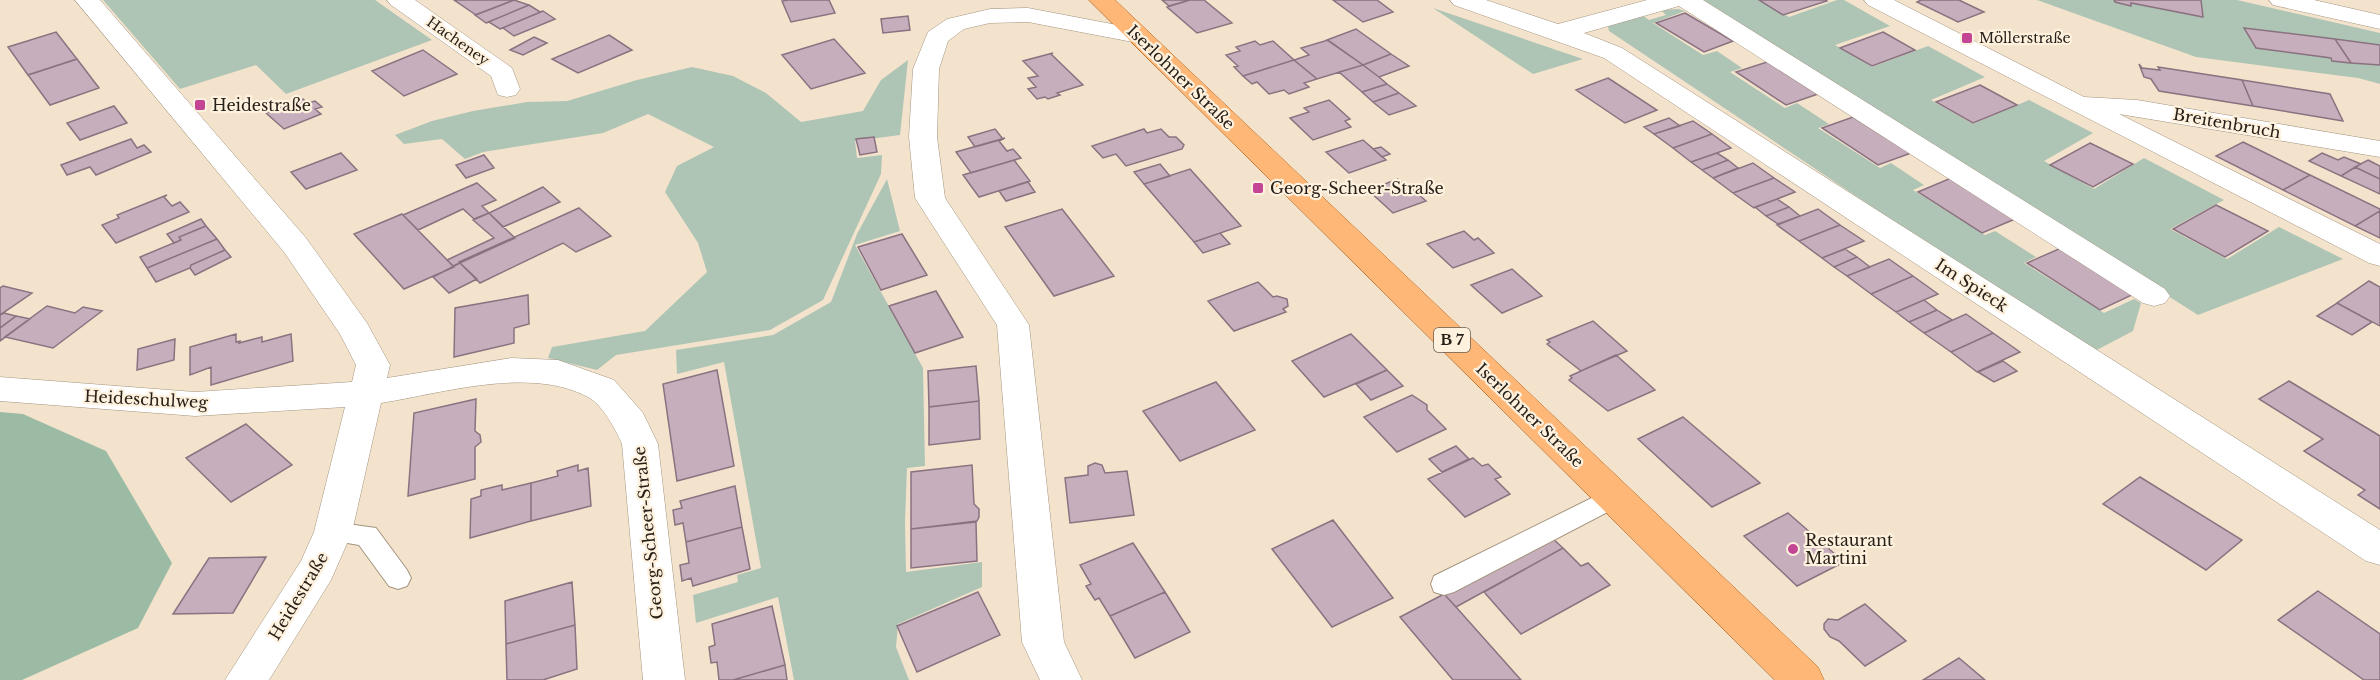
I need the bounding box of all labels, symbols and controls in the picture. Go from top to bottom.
street label: Hacheney [423,13,493,69]
street label: Iserlohner Straße [1123,20,1239,134]
place label: Möllerstraße [1979,29,2071,47]
marker: Möllerstraße [1960,31,1974,45]
place label: Heidestraße [212,95,311,115]
marker: Heidestraße [193,98,207,112]
street label: Breitenbruch [2172,104,2282,142]
place label: Georg-Scheer-Straße [1270,178,1444,198]
marker: Georg-Scheer-Straße [1251,181,1265,195]
street label: Im Spieck [1932,254,2012,316]
road number: B 7 [1434,328,1470,352]
street label: Iserlohner Straße [1472,358,1588,472]
street label: Heideschulweg [84,386,209,412]
street label: Georg-Scheer-Straße [629,446,667,620]
place label: Restaurant Martini [1805,530,1893,568]
marker: Restaurant Martini [1786,542,1800,556]
street label: Heidestraße [264,548,332,644]

